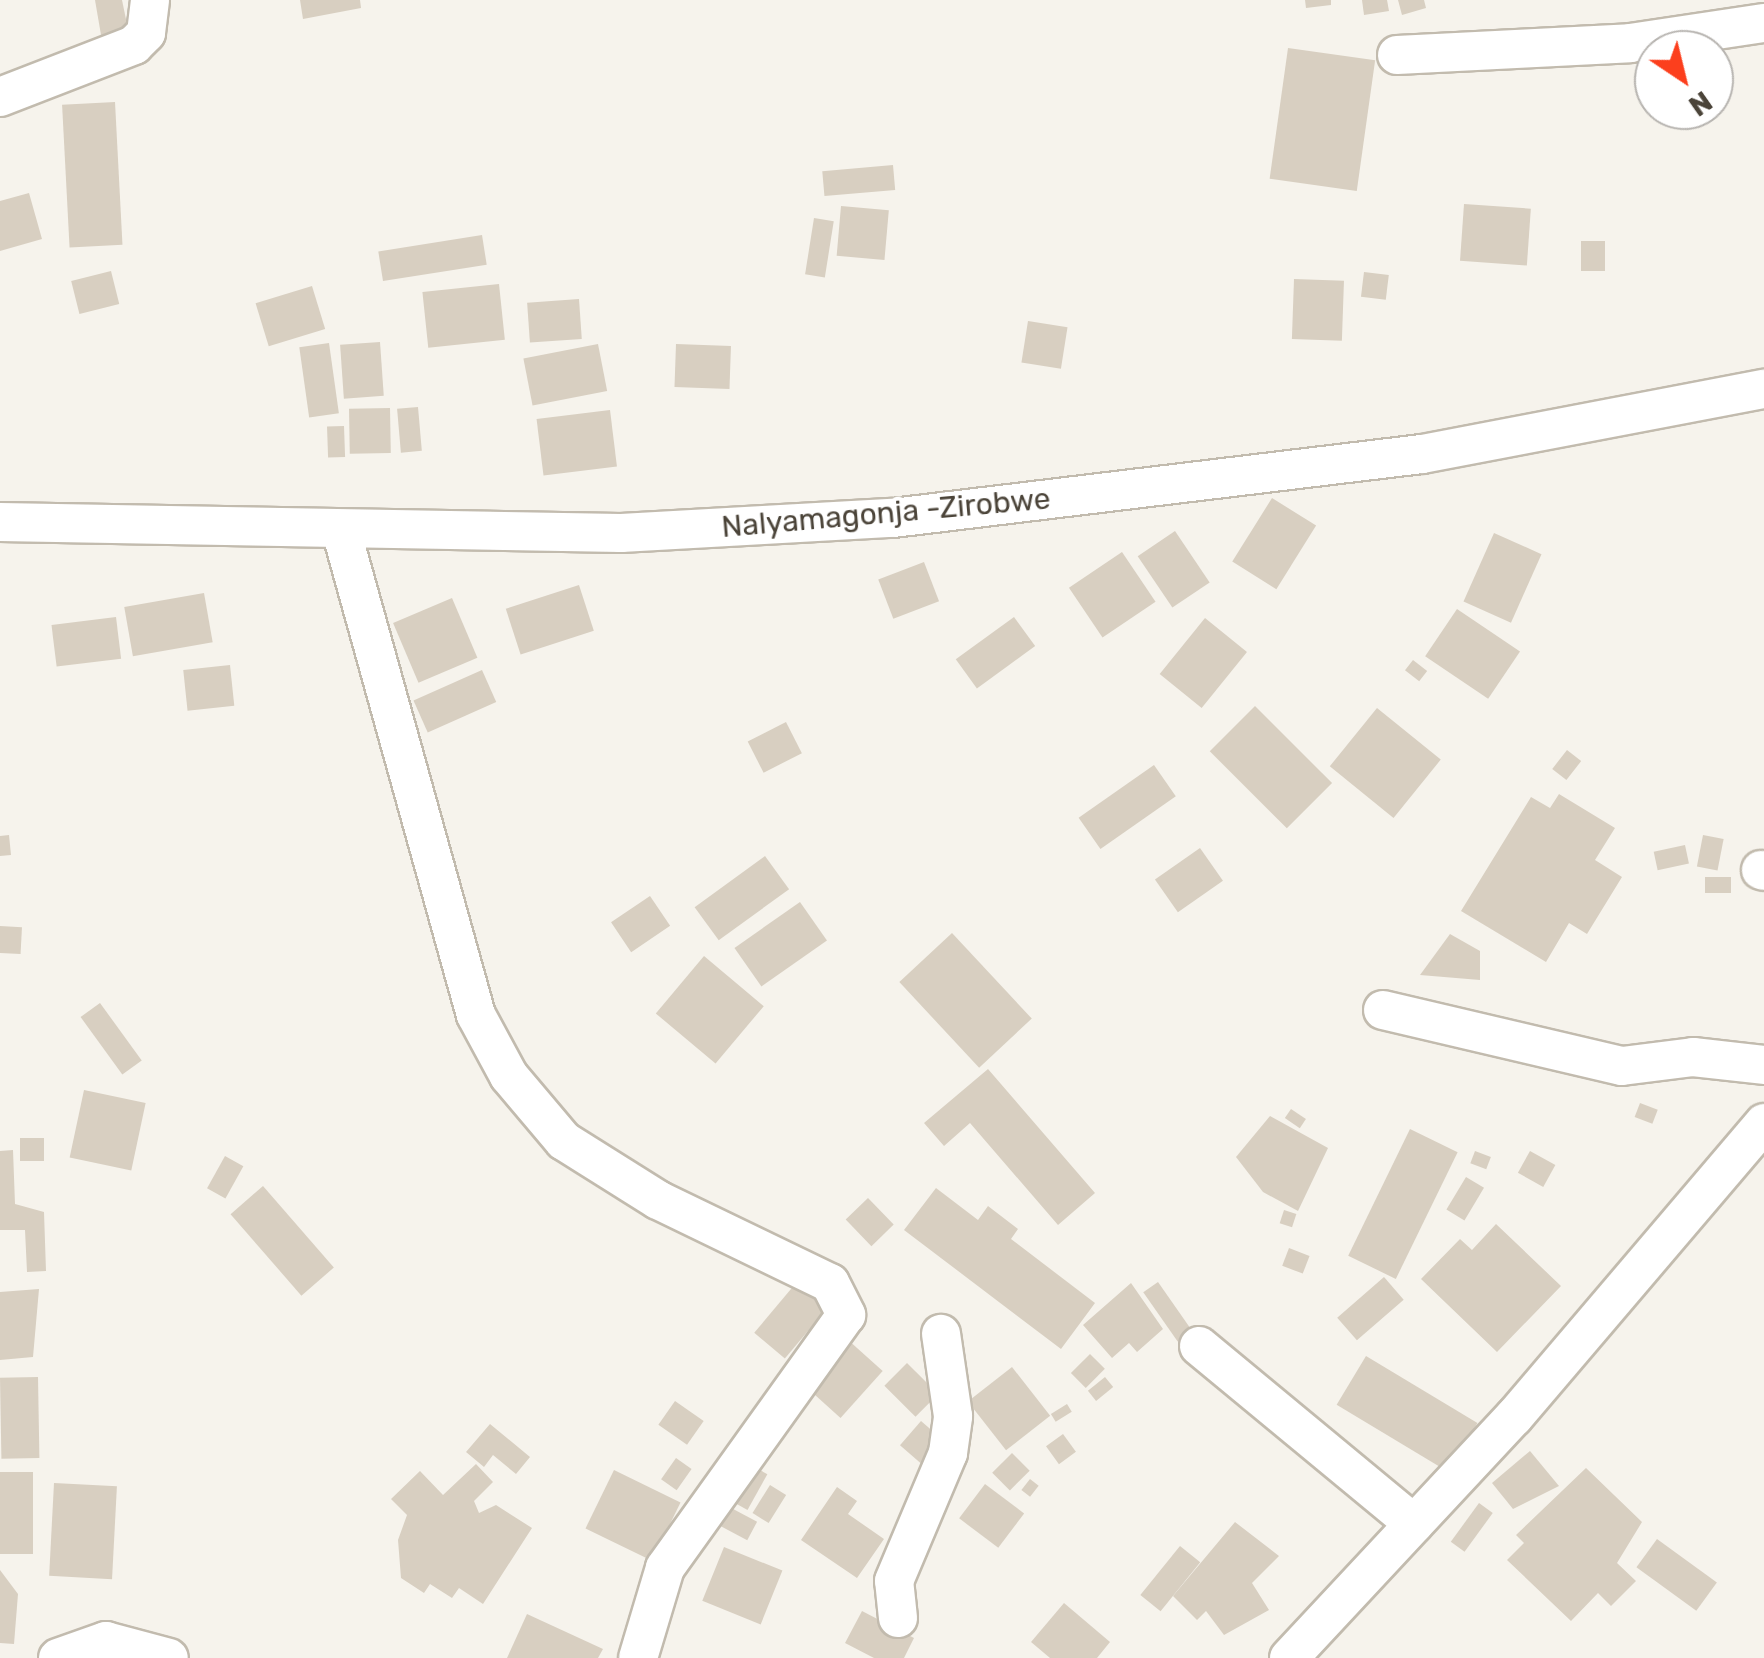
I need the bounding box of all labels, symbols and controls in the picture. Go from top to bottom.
north arrow [1634,30,1734,130]
text: N [1683,84,1718,123]
street label: Nalyamagonja -Zirobwe [720,481,1052,545]

